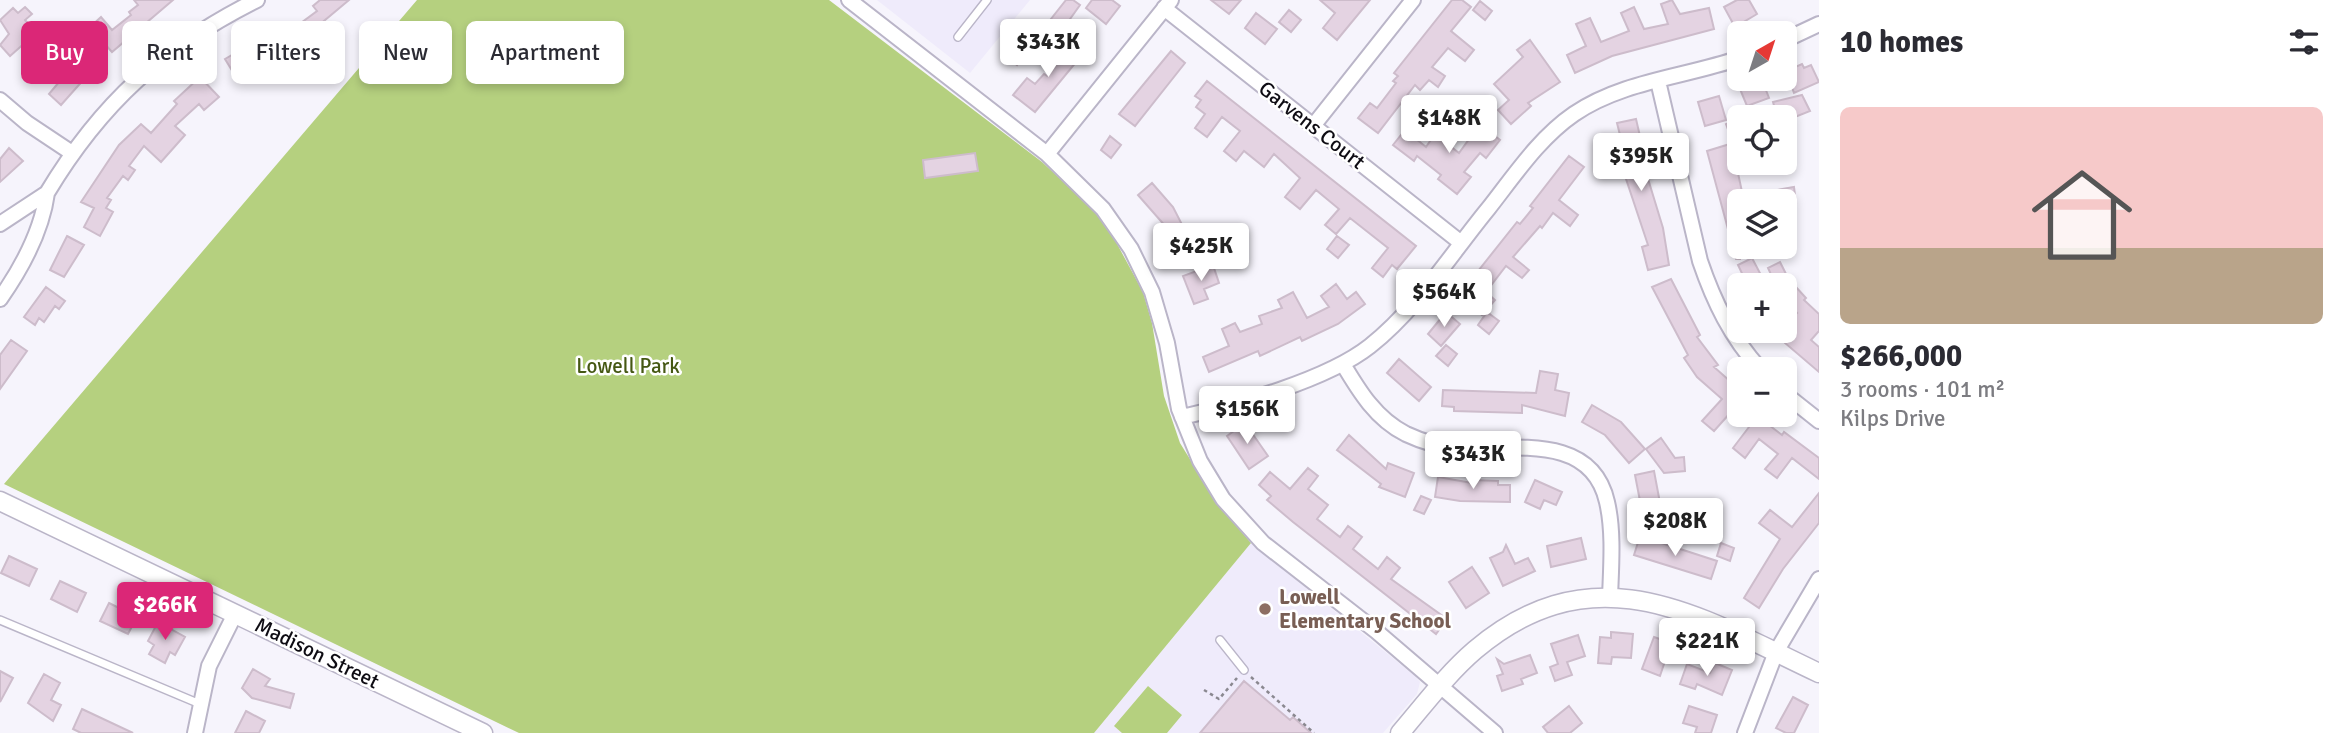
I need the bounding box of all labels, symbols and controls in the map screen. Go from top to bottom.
pin: $343K [999,20,1097,79]
chip: Buy [21,21,108,84]
chip: Rent [122,21,217,84]
chip: Filters [231,21,345,84]
chip: New [359,21,452,84]
chip: Apartment [466,21,624,84]
north arrow [1727,21,1797,91]
map controls [1727,21,1797,427]
icon: filters [2285,23,2323,61]
text: 10 homes [1840,24,1963,61]
text: $343K [1016,27,1080,56]
street label: Garvens Court [1254,75,1370,175]
pin: $148K [1400,96,1498,155]
text: $148K [1417,103,1481,132]
button: locate [1727,105,1797,175]
pin: $395K [1592,134,1690,193]
text: $395K [1609,141,1673,170]
icon: home [2019,152,2145,278]
button: layers [1727,189,1797,259]
pin: $425K [1152,224,1250,283]
text: $425K [1169,231,1233,260]
pin: $564K [1395,270,1493,329]
button: + [1727,273,1797,343]
text: $564K [1412,277,1476,306]
text: $266,000 [1840,338,1962,375]
park label: Lowell Park [576,353,680,379]
button: − [1727,357,1797,427]
text: 3 rooms · 101 m² [1840,375,2005,404]
pin: $156K [1198,386,1296,446]
text: $156K [1215,394,1279,423]
text: Kilps Drive [1840,404,1945,433]
pin: $343K [1424,432,1522,491]
text: $343K [1441,439,1505,468]
pin: $208K [1626,498,1724,558]
text: $208K [1643,506,1707,535]
pin: $266K [116,582,214,642]
place label: Lowell Elementary School [1279,584,1451,634]
text: $266K [133,590,197,619]
marker: Lowell Elementary School [1257,601,1273,617]
street label: Madison Street [251,612,383,694]
pin: $221K [1658,618,1756,678]
text: $221K [1675,626,1739,655]

